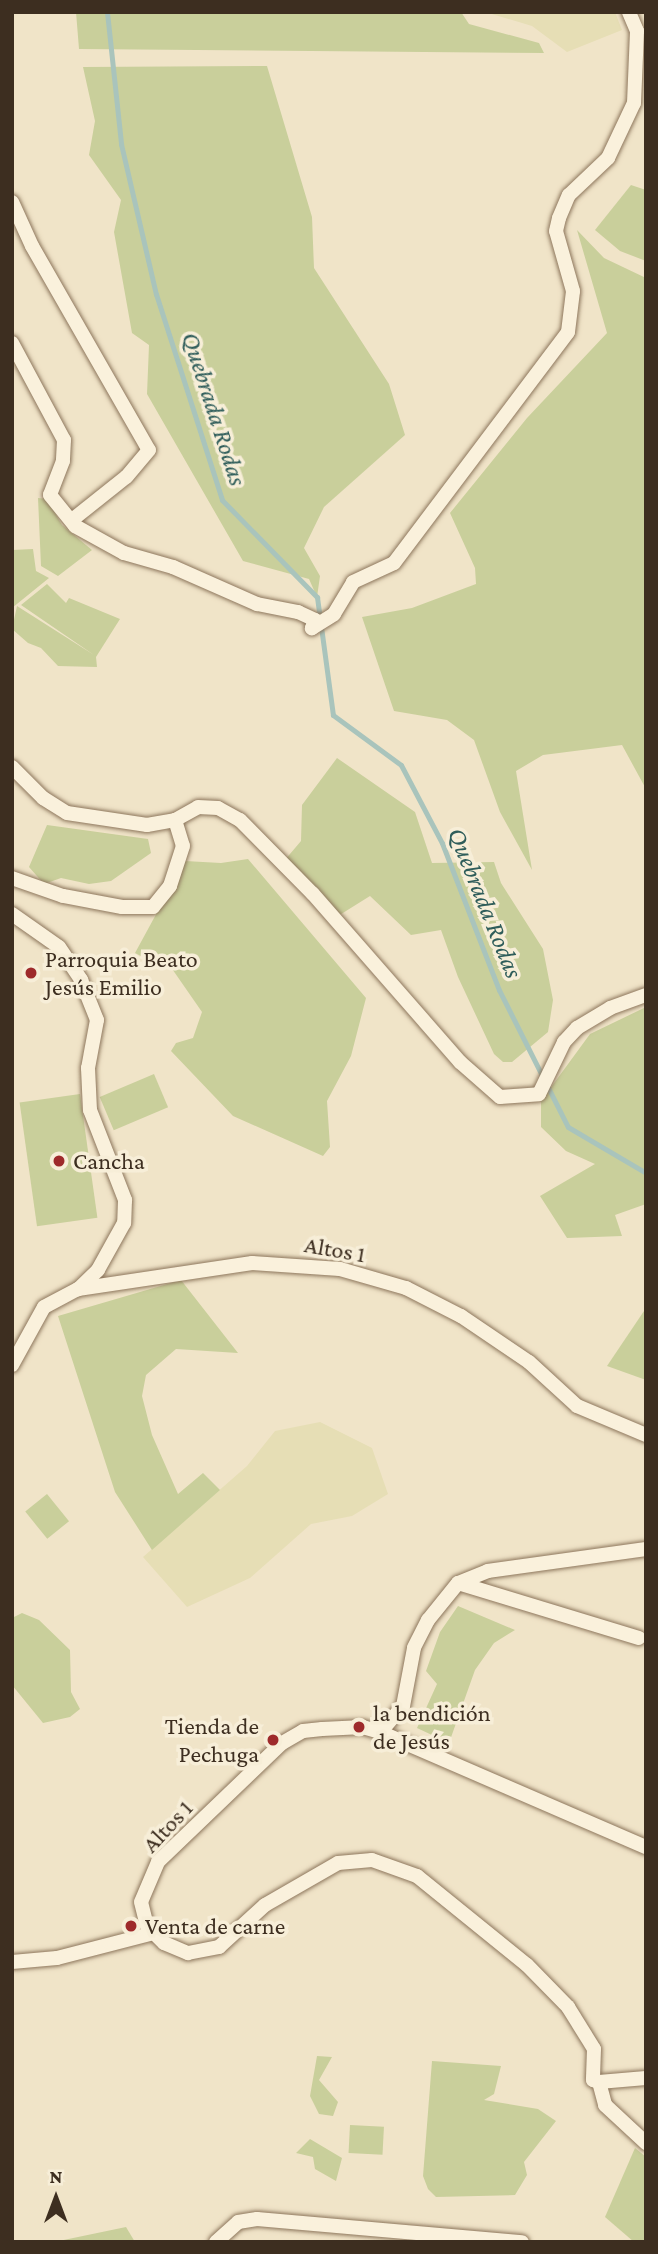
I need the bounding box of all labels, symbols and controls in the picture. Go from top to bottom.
water label: Quebrada Rodas [175,328,253,490]
water label: Quebrada Rodas [441,823,529,983]
place label: Parroquia Beato Jesús Emilio [45,945,198,1001]
marker: Parroquia Beato Jesús Emilio [23,965,39,981]
place label: Cancha [73,1147,145,1175]
marker: Cancha [51,1153,67,1169]
street label: Altos 1 [302,1229,368,1269]
place label: la bendición de Jesús [373,1699,491,1755]
place label: Tienda de Pechuga [165,1712,259,1768]
marker: la bendición de Jesús [351,1719,367,1735]
marker: Tienda de Pechuga [265,1732,281,1748]
street label: Altos 1 [135,1794,199,1858]
place label: Venta de carne [145,1912,285,1940]
marker: Venta de carne [123,1918,139,1934]
north arrow [21,2163,91,2233]
text: N [50,2166,62,2187]

